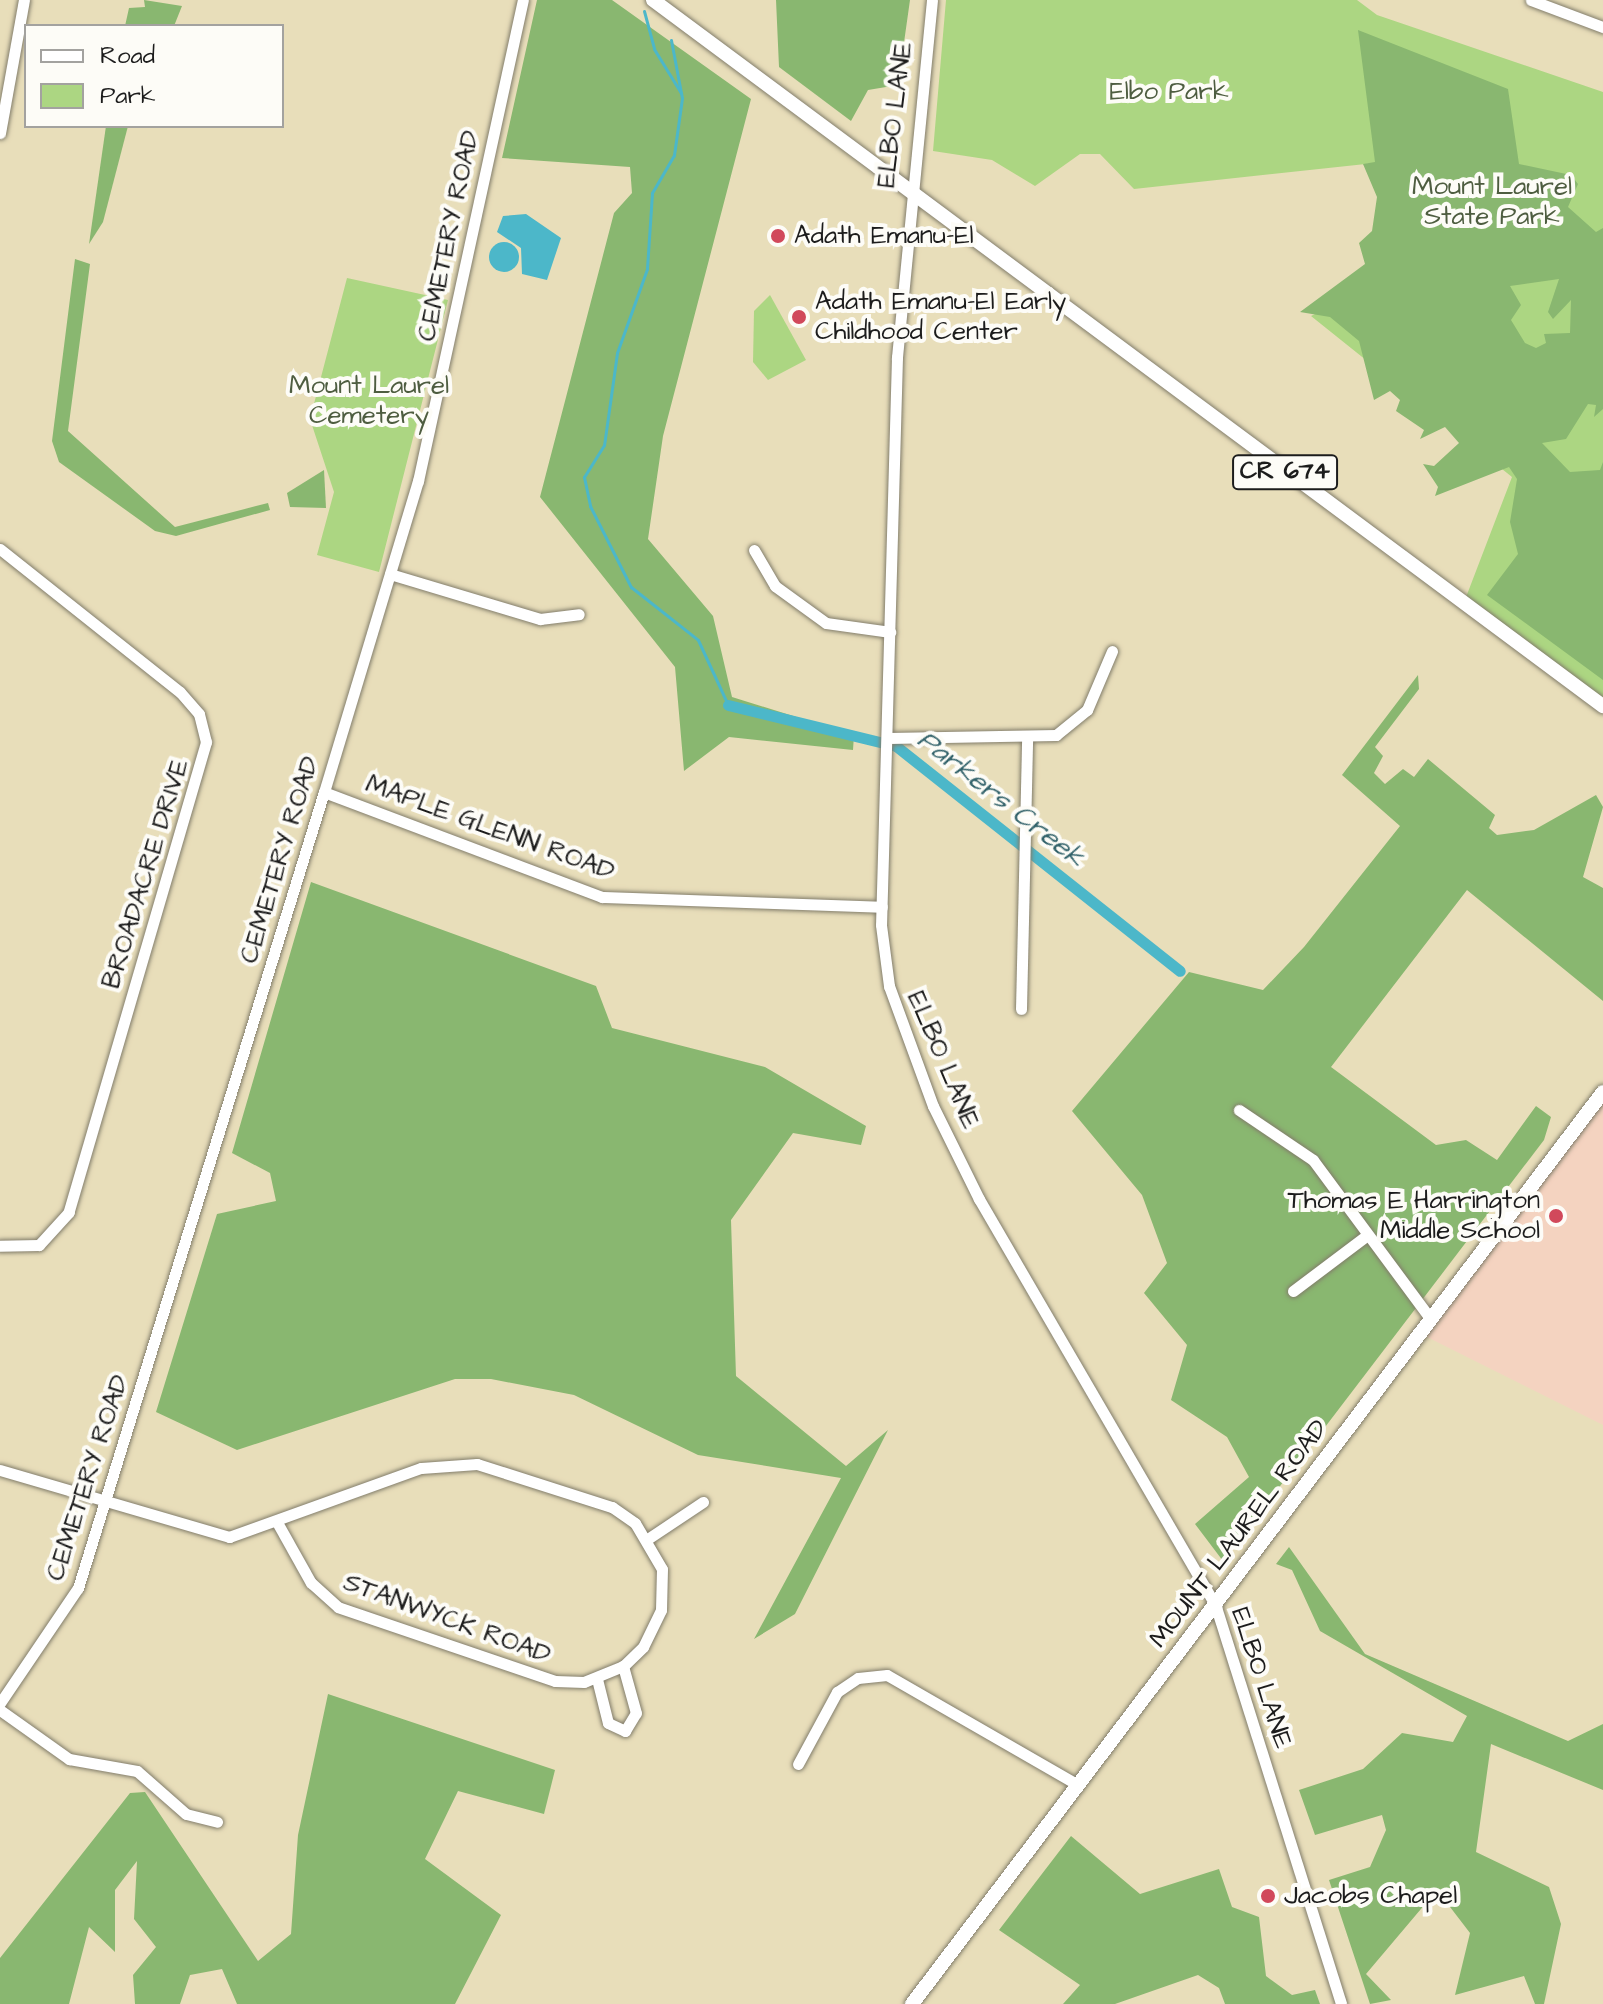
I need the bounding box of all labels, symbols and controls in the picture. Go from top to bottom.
legend [24,24,284,128]
text: Road [100,39,155,73]
street label: ELBO LANE [871,41,919,189]
park label: Elbo Park [1109,76,1229,108]
text: Park [100,79,156,113]
street label: CEMETERY ROAD [411,128,487,344]
park label: Mount Laurel State Park [1412,171,1572,232]
place label: Adath Emanu-El [794,220,974,252]
marker: Adath Emanu-El [769,227,787,245]
place label: Adath Emanu-El Early Childhood Center [815,286,1066,348]
marker: Adath Emanu-El Early Childhood Center [790,308,808,326]
park label: Mount Laurel Cemetery [289,370,449,432]
road number: CR 674 [1231,452,1339,492]
water label: Parkers Creek [911,723,1091,875]
street label: CEMETERY ROAD [234,753,326,967]
street label: BROADACRE DRIVE [96,755,196,993]
street label: MAPLE GLENN ROAD [361,768,619,888]
street label: ELBO LANE [900,987,986,1133]
place label: Thomas E Harrington Middle School [1287,1185,1540,1246]
marker: Thomas E Harrington Middle School [1547,1207,1565,1225]
street label: CEMETERY ROAD [40,1371,136,1585]
street label: MOUNT LAUREL ROAD [1143,1414,1335,1654]
street label: STANWYCK ROAD [339,1567,555,1671]
street label: ELBO LANE [1224,1604,1298,1752]
place label: Jacobs Chapel [1284,1880,1457,1912]
marker: Jacobs Chapel [1259,1887,1277,1905]

